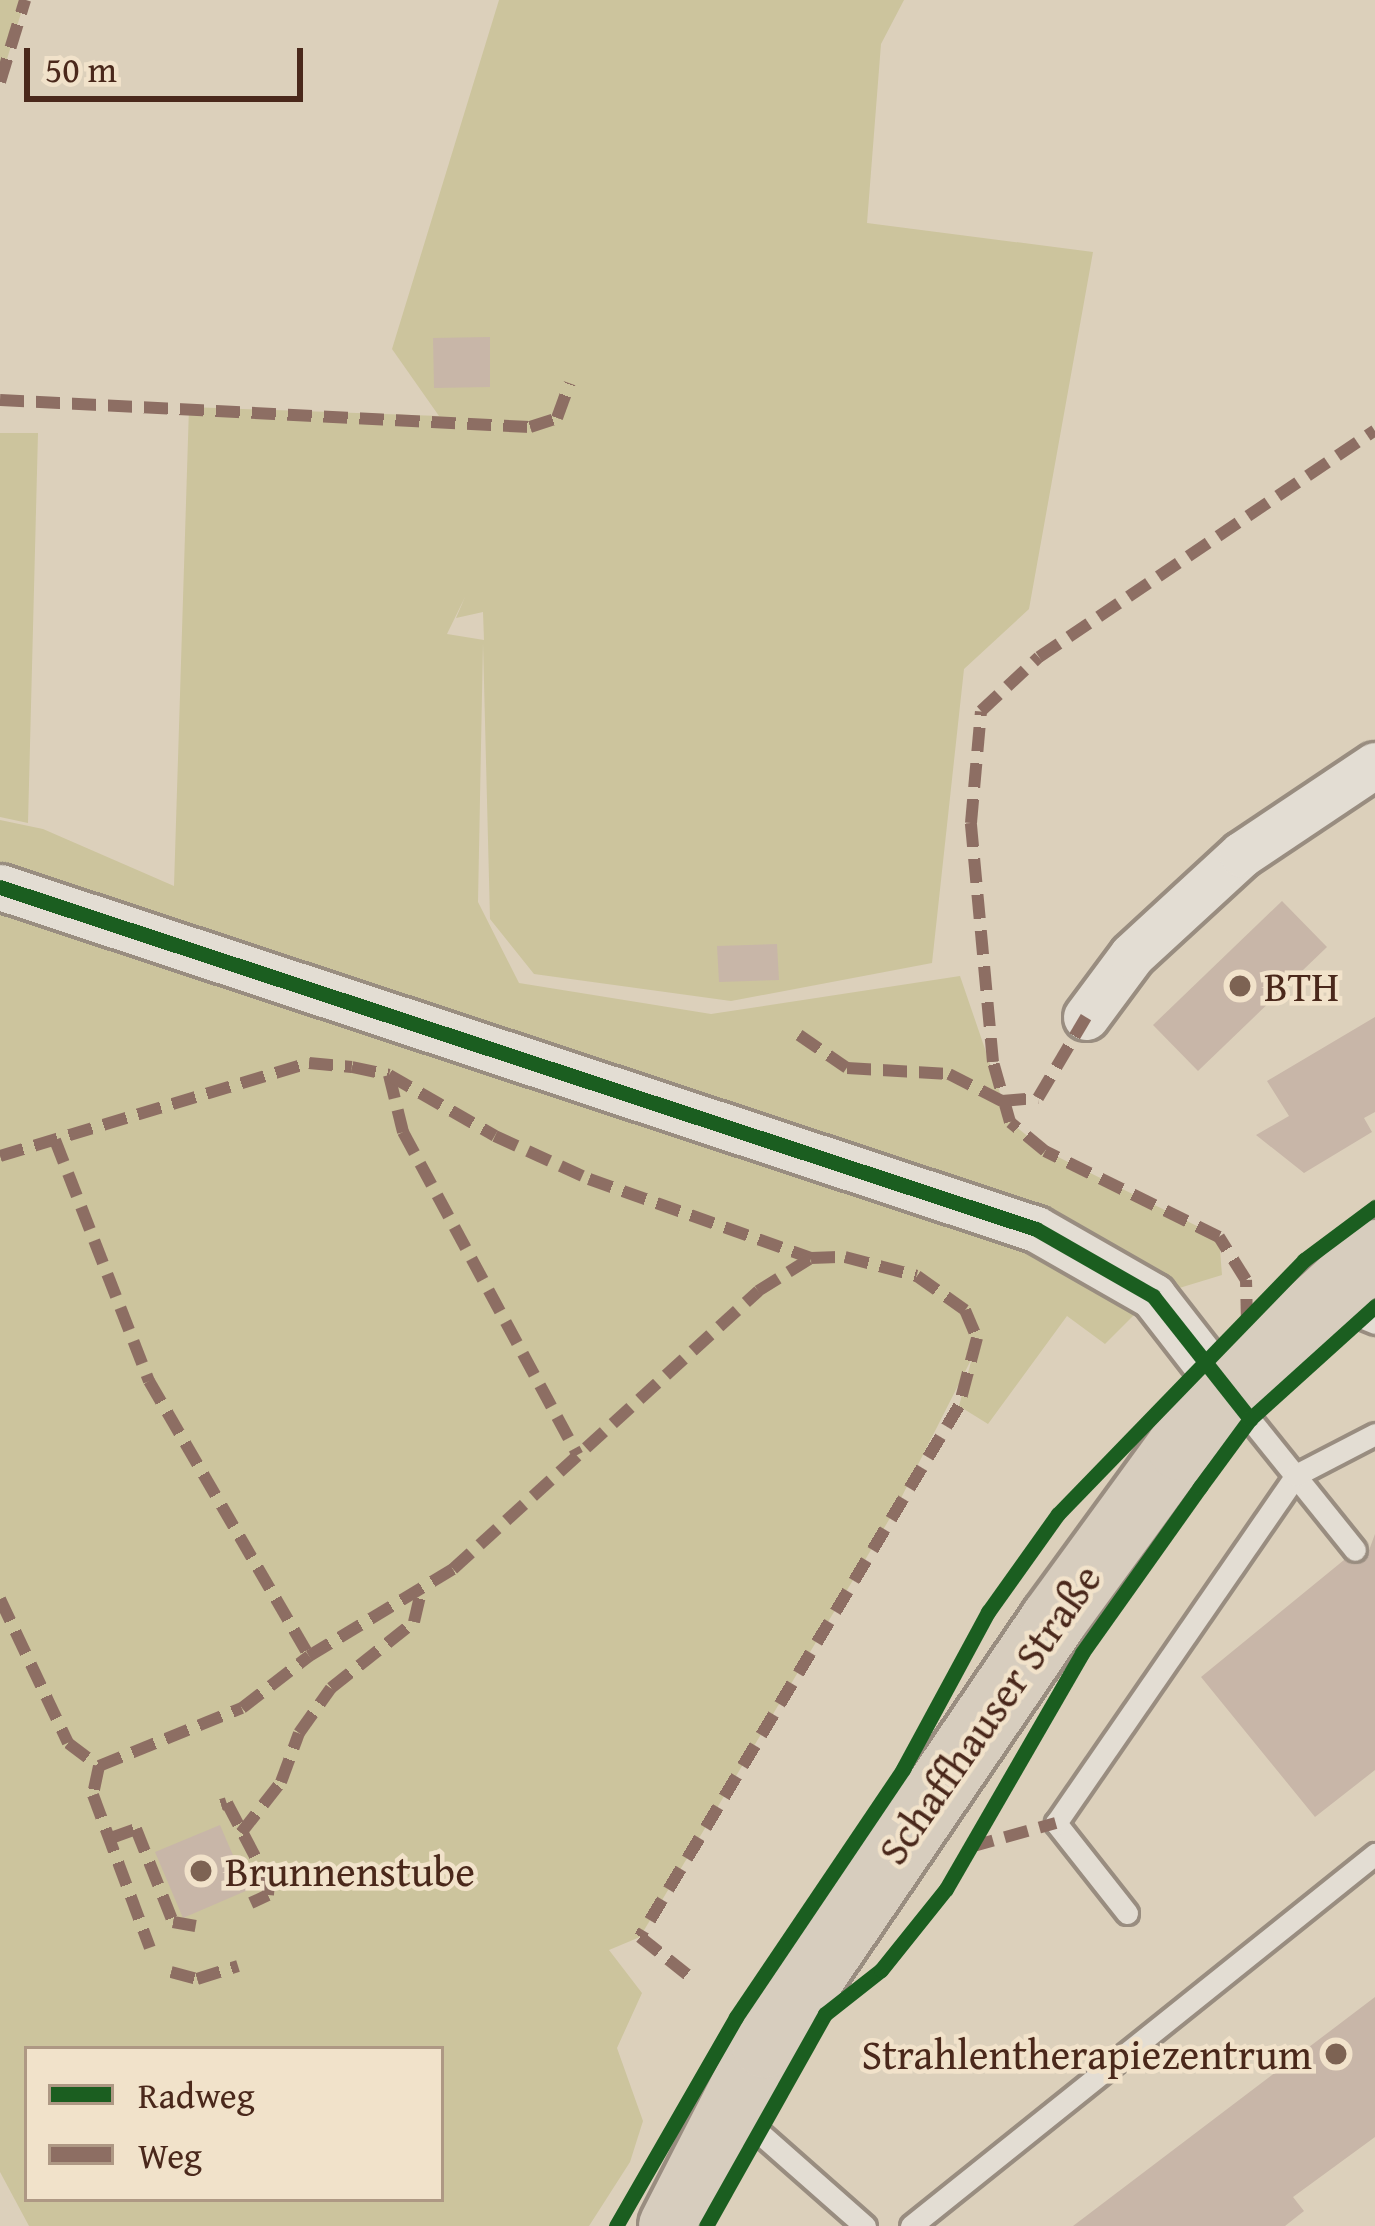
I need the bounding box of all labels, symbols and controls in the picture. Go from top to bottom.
scale bar [30,24,309,98]
text: 50 m [45,42,117,95]
place label: BTH [1264,961,1339,1011]
marker: BTH [1227,973,1253,999]
street label: Schaffhauser Straße [867,1554,1111,1874]
place label: Brunnenstube [225,1846,475,1896]
marker: Brunnenstube [188,1858,214,1884]
place label: Strahlentherapiezentrum [861,2029,1312,2079]
marker: Strahlentherapiezentrum [1323,2041,1349,2067]
legend [24,2046,444,2202]
text: Radweg [138,2068,255,2121]
text: Weg [138,2128,202,2181]

